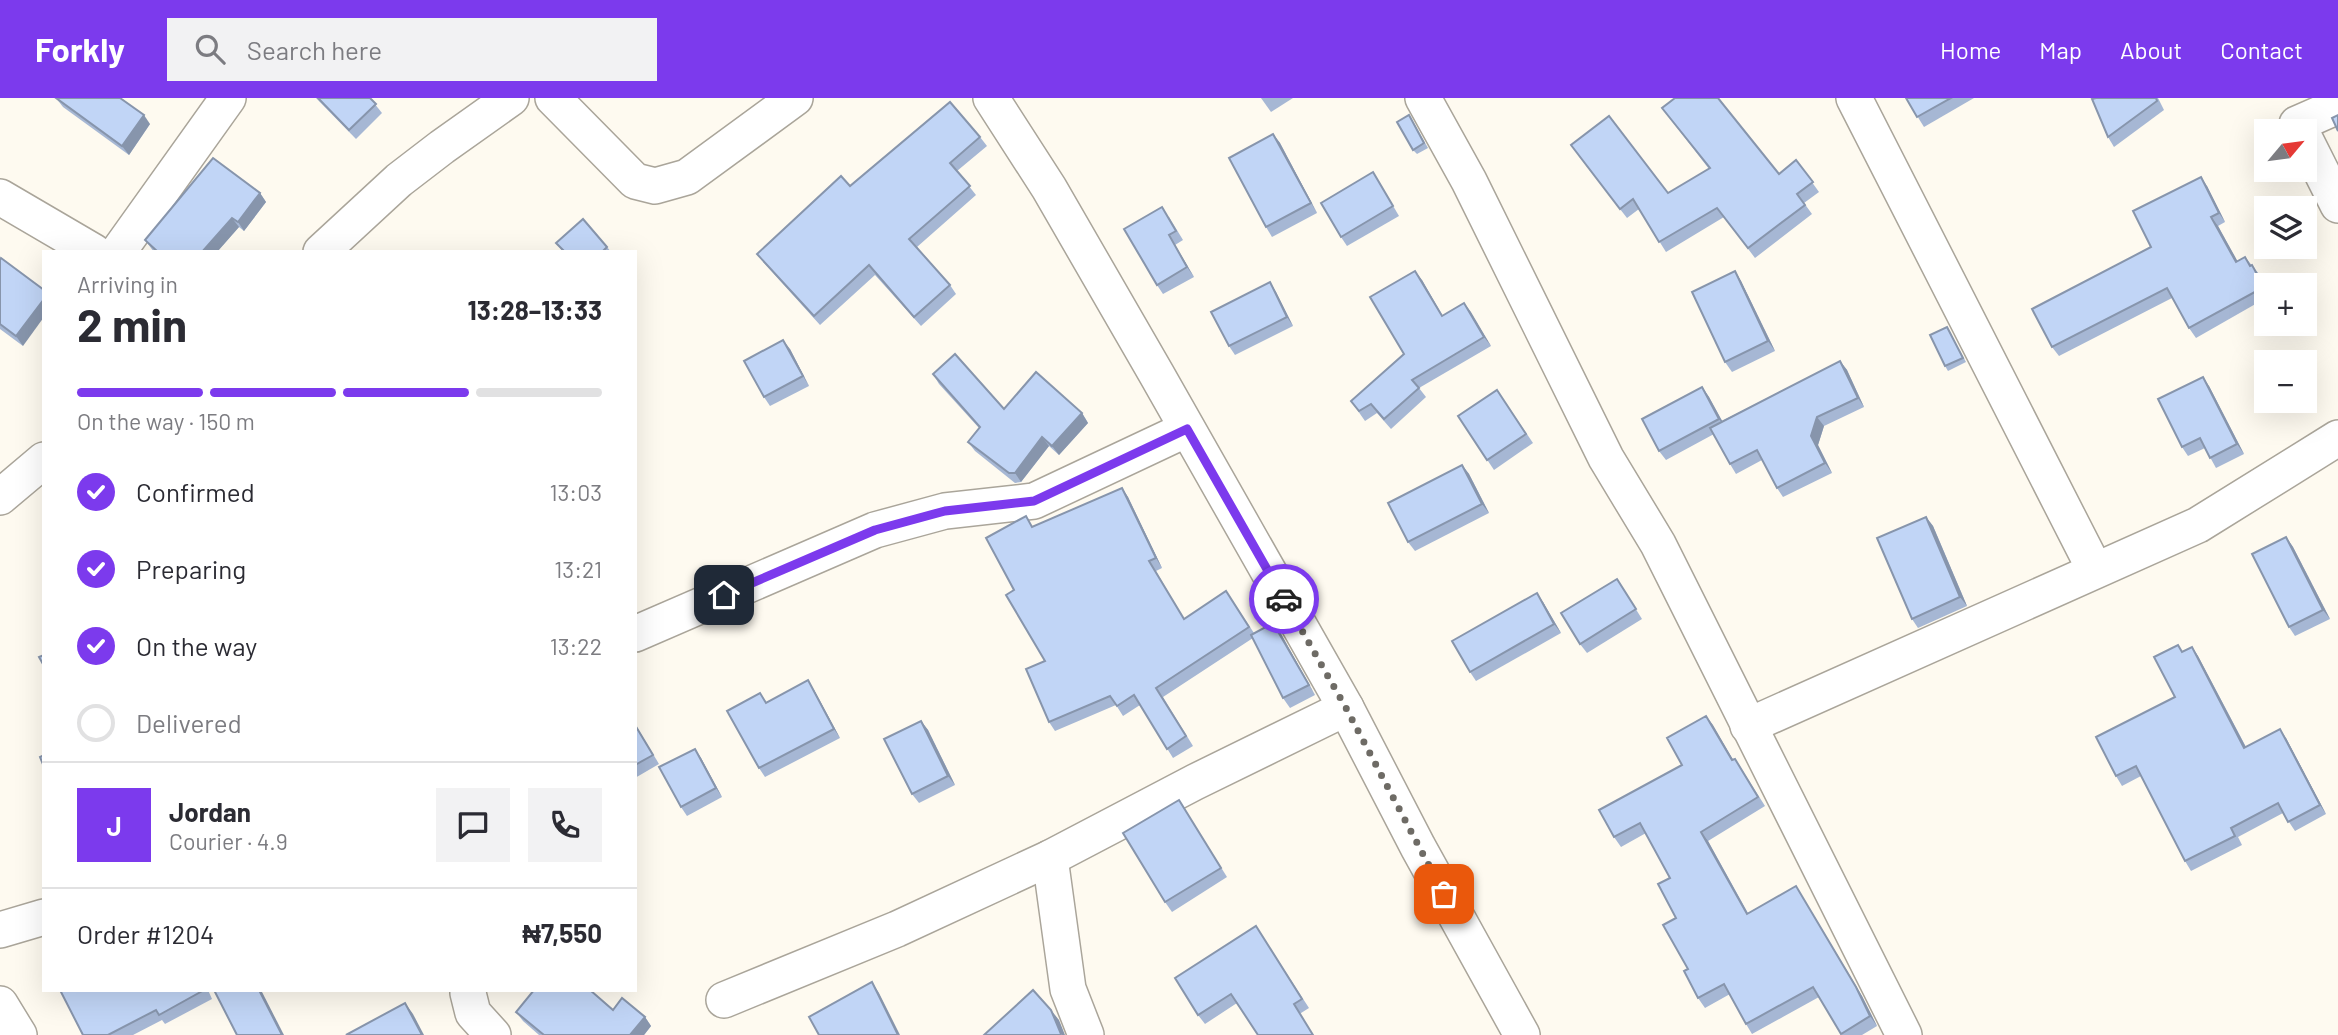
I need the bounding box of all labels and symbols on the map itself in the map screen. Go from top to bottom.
north arrow [2254,119,2317,182]
courier [1249,564,1319,634]
pin [694,565,754,625]
pin [1414,864,1474,924]

